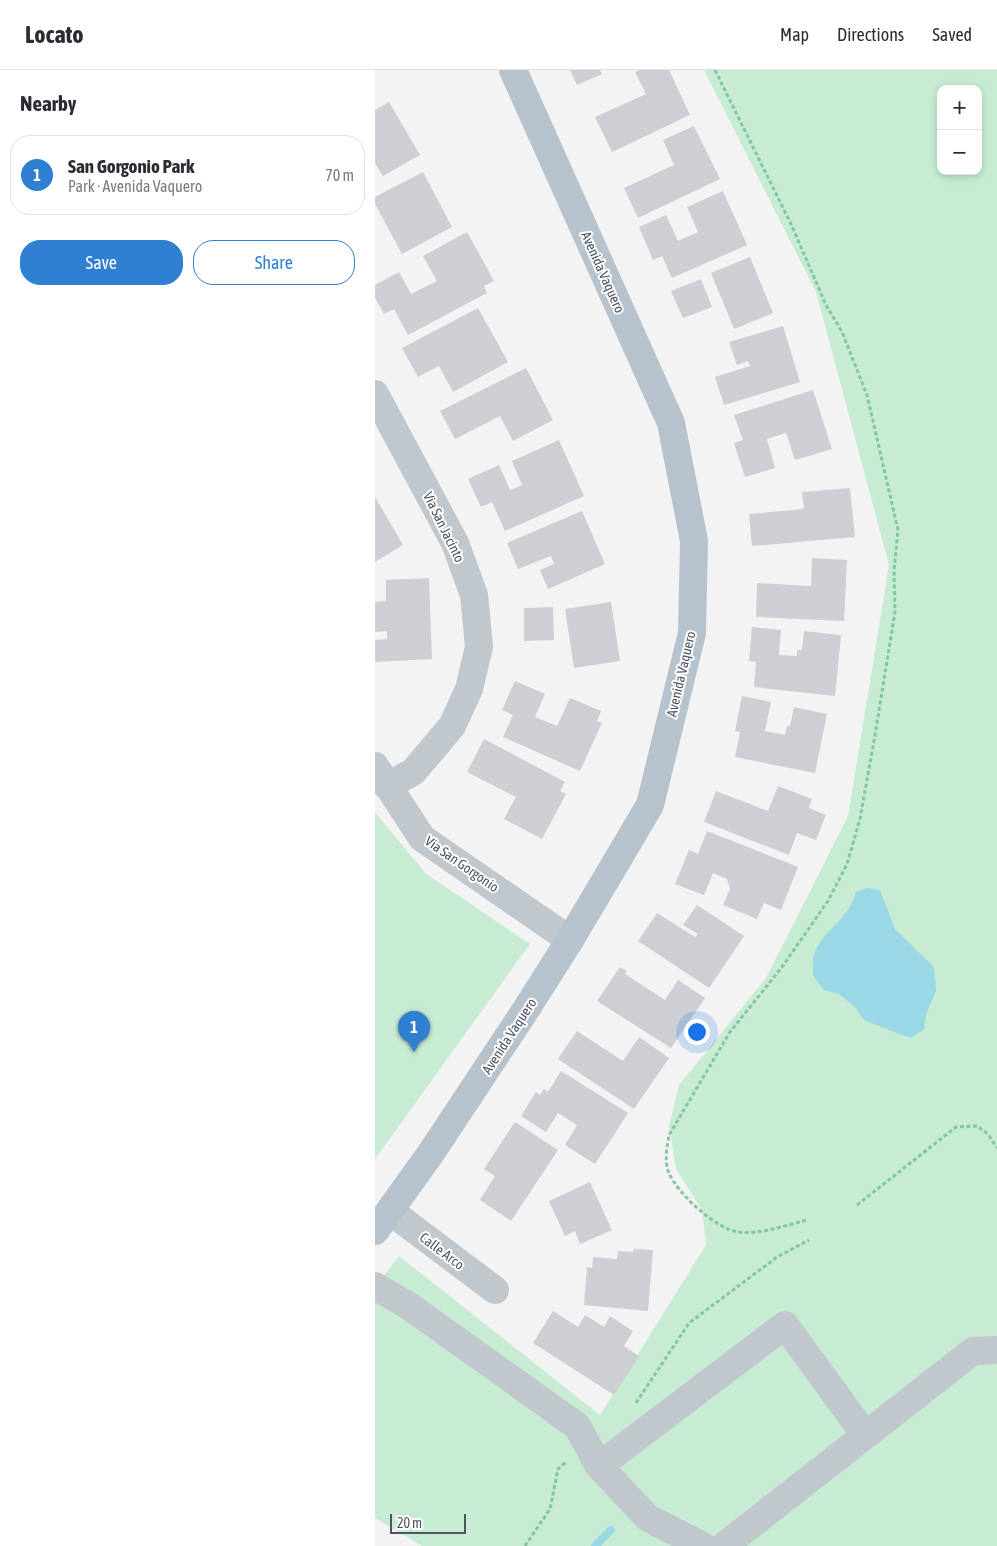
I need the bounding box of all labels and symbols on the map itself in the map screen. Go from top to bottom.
street label: Avenida Vaquero [578,229,628,315]
street label: Via San Jacinto [420,489,468,565]
street label: Avenida Vaquero [663,630,699,718]
street label: Via San Gorgonio [422,833,502,895]
street label: Avenida Vaquero [479,995,539,1077]
pin: 1 [398,1011,430,1052]
your location [684,1019,710,1045]
street label: Calle Arco [417,1229,467,1273]
scale bar [390,1511,466,1534]

